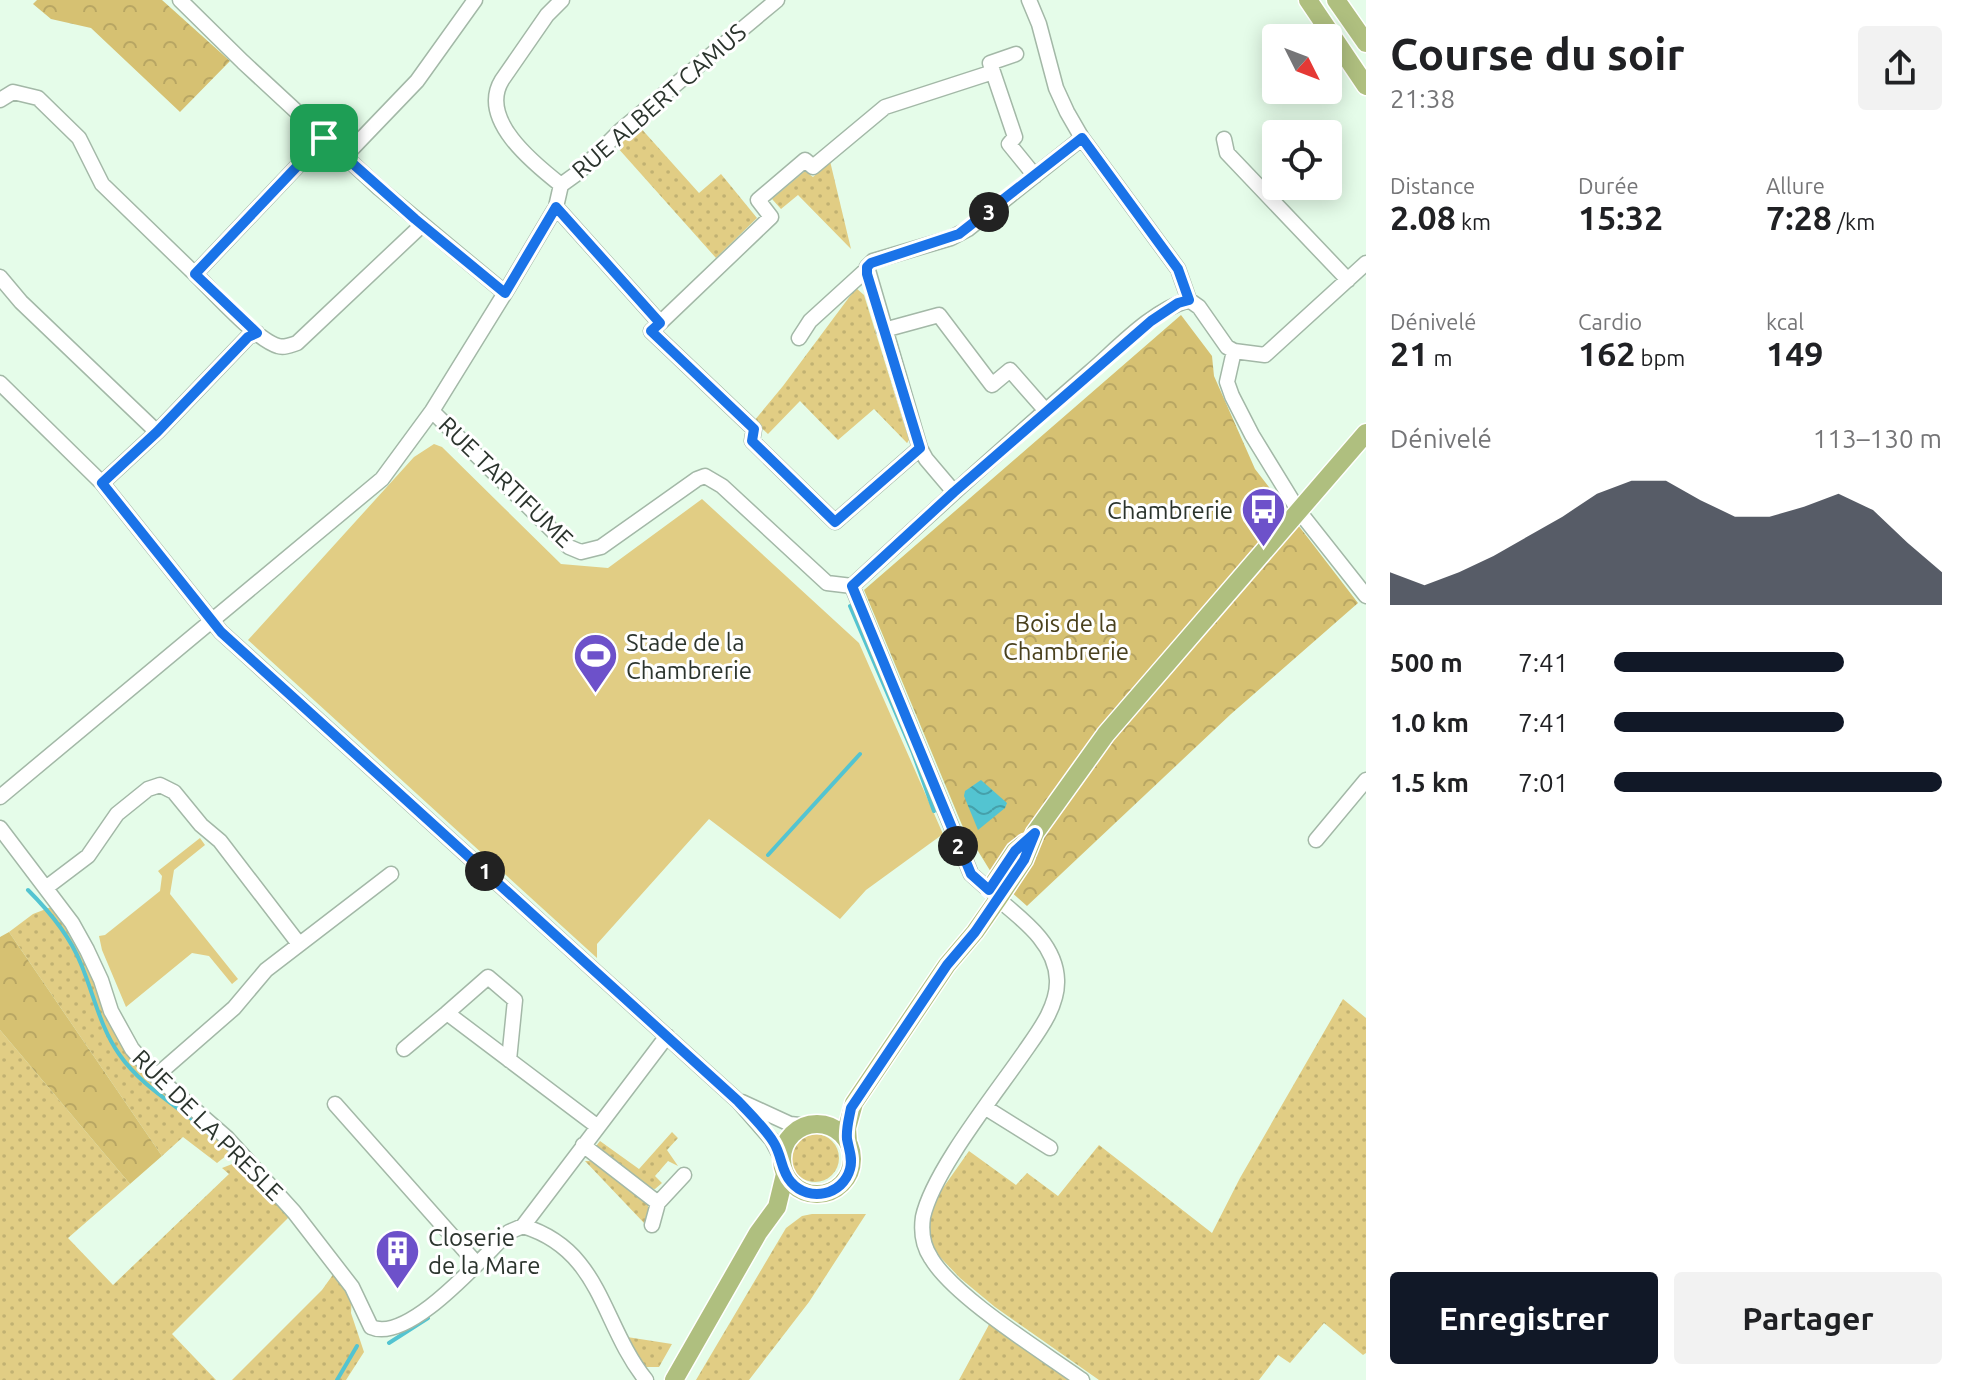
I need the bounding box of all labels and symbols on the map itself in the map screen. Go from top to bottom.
street label: RUE ALBERT CAMUS [567,18,751,184]
north arrow [1262,24,1342,104]
pin [290,104,358,172]
pin: 3 [969,192,1009,232]
street label: RUE TARTIFUME [433,411,579,553]
bus stop icon: Chambrerie [1240,486,1288,549]
place label: Chambrerie [1107,497,1233,524]
park label: Bois de la Chambrerie [1003,610,1129,665]
place label: Stade de la Chambrerie [626,629,752,684]
sports icon: Stade de la Chambrerie [571,632,619,695]
pin: 2 [938,826,978,866]
pin: 1 [465,851,505,891]
street label: RUE DE LA PRESLE [127,1044,289,1206]
place label: Closerie de la Mare [428,1224,540,1279]
building icon: Closerie de la Mare [373,1227,421,1290]

